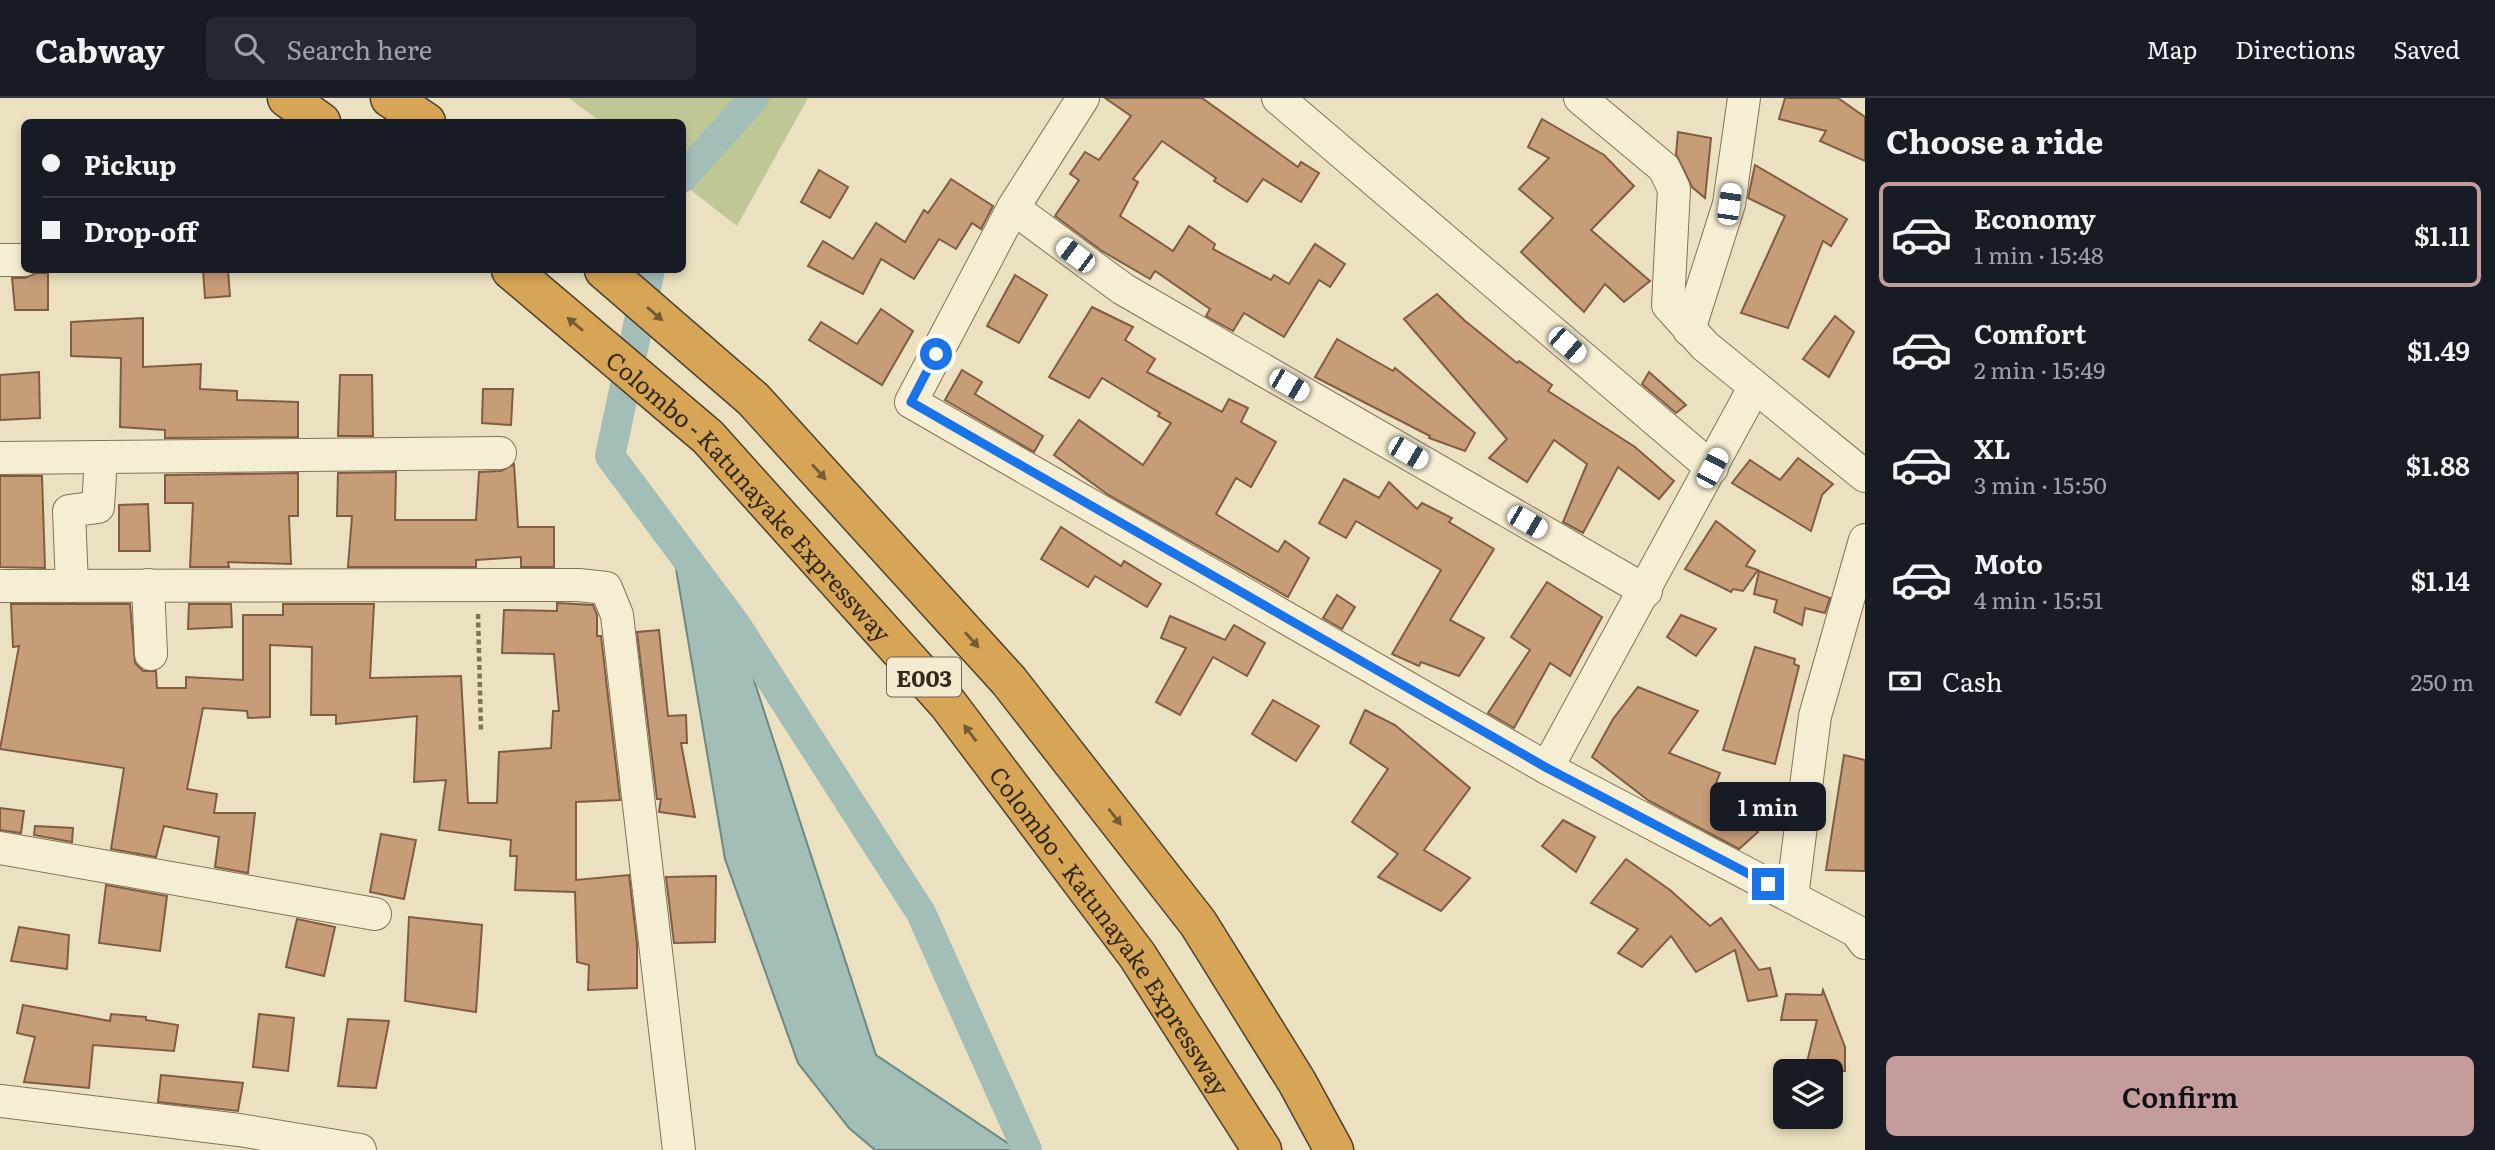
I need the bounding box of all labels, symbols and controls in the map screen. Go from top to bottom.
search box [206,17,696,80]
text: Cabway [35,24,164,73]
icon: search [230,29,268,67]
text: Search here [286,29,432,68]
text: Map [2146,31,2197,66]
text: Directions [2235,31,2355,66]
text: Saved [2393,31,2460,66]
text: Choose a ride [1886,116,2103,164]
text: Pickup [84,144,176,183]
car [1716,182,1743,226]
text: Economy [1974,198,2096,237]
icon: car [1890,203,1953,266]
text: Drop-off [84,211,197,250]
text: $1.11 [2414,215,2470,254]
car [1052,234,1099,276]
text: 1 min · 15:48 [1974,237,2104,271]
one-way arrow [647,306,664,321]
text: Comfort [1974,313,2086,352]
one-way arrow [566,317,583,332]
icon: car [1890,318,1953,381]
car [1545,323,1590,367]
text: $1.49 [2407,330,2470,369]
route start [920,338,952,370]
street label: Colombo - Katunayake Expressway [600,341,901,649]
text: 2 min · 15:49 [1974,352,2105,386]
car [1266,365,1313,405]
text: XL [1974,428,2011,467]
car [1385,433,1432,473]
icon: car [1890,433,1953,496]
car [1693,445,1732,491]
text: $1.88 [2406,445,2470,484]
one-way arrow [811,463,827,481]
text: 3 min · 15:50 [1974,467,2107,501]
car [1504,502,1551,542]
text: Moto [1974,543,2043,582]
icon: car [1890,548,1953,611]
text: $1.14 [2411,560,2470,599]
text: 4 min · 15:51 [1974,582,2103,616]
one-way arrow [963,631,979,648]
road number: E003 [887,657,961,696]
text: Cash [1942,661,2003,700]
icon: cash [1886,662,1924,700]
text: 250 m [2410,664,2474,698]
one-way arrow [963,724,977,743]
street label: Colombo - Katunayake Expressway [983,758,1240,1101]
callout: 1 min [1710,782,1826,832]
text: 1 min [1738,789,1798,823]
one-way arrow [1107,808,1122,826]
route end [1752,868,1784,900]
button: Confirm [1886,1056,2474,1136]
map controls [1773,1059,1843,1129]
button: layers [1773,1059,1843,1129]

